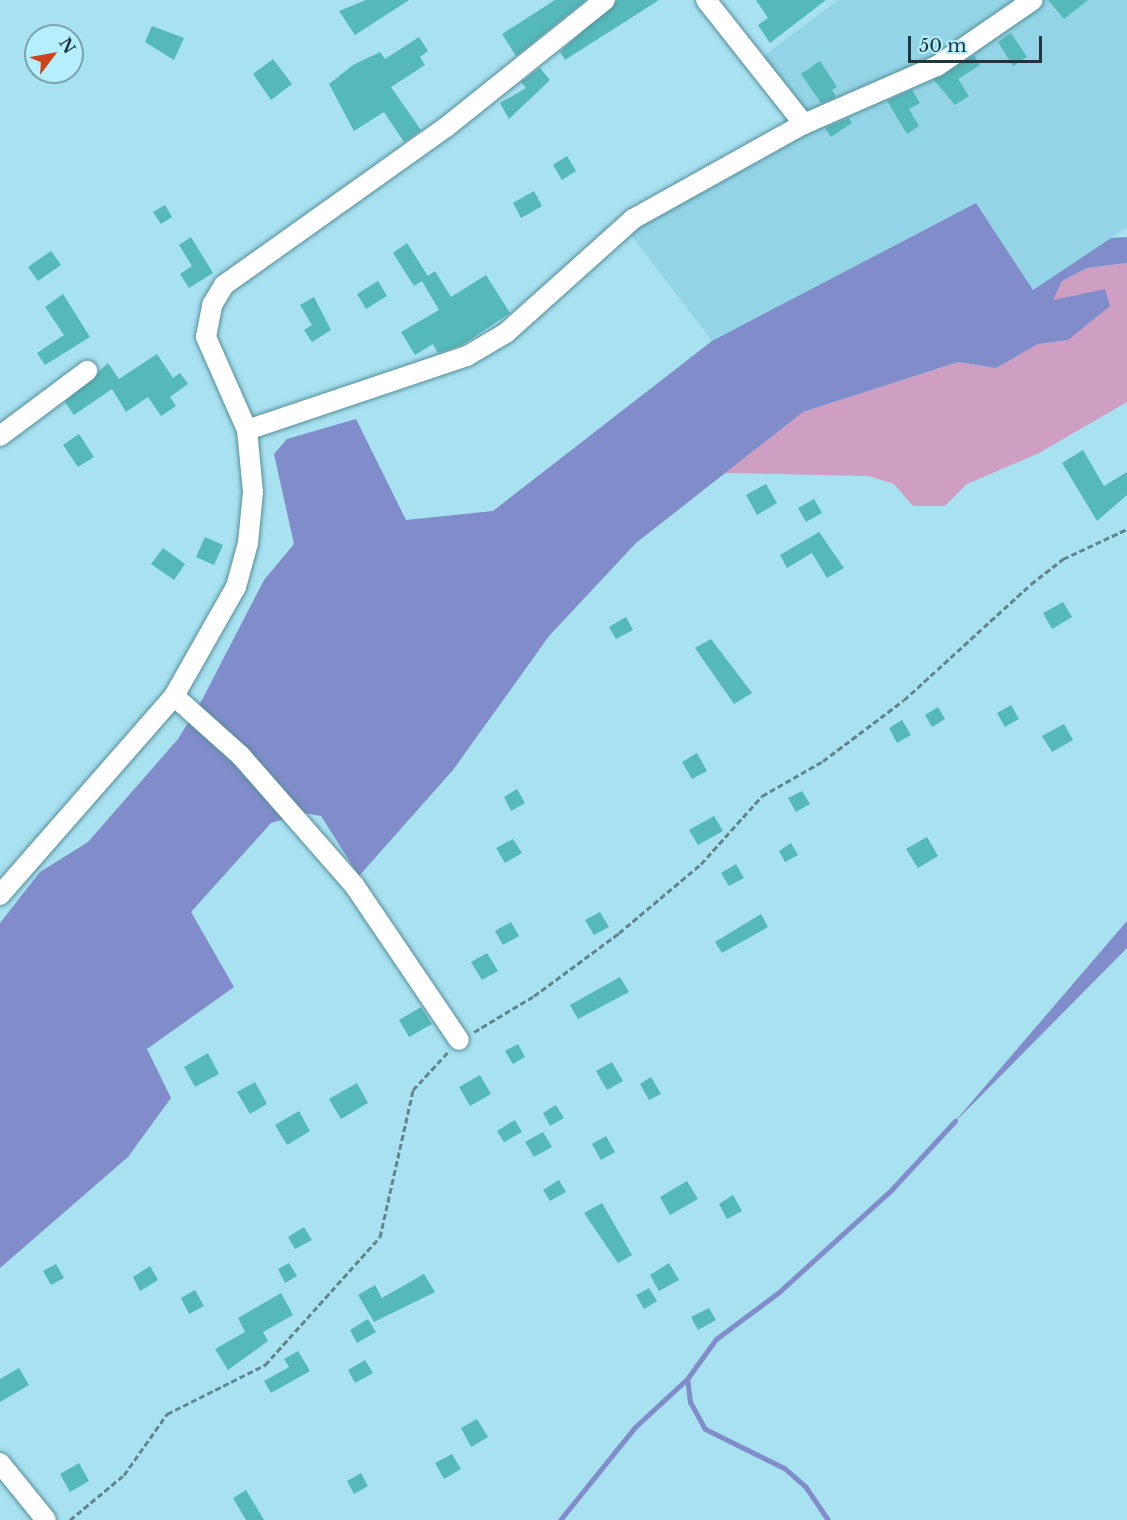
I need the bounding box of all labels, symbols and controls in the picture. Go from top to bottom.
north arrow [24,24,84,84]
scale bar [911,24,1044,62]
text: N [55,34,80,57]
text: 50 m [919,35,967,57]

